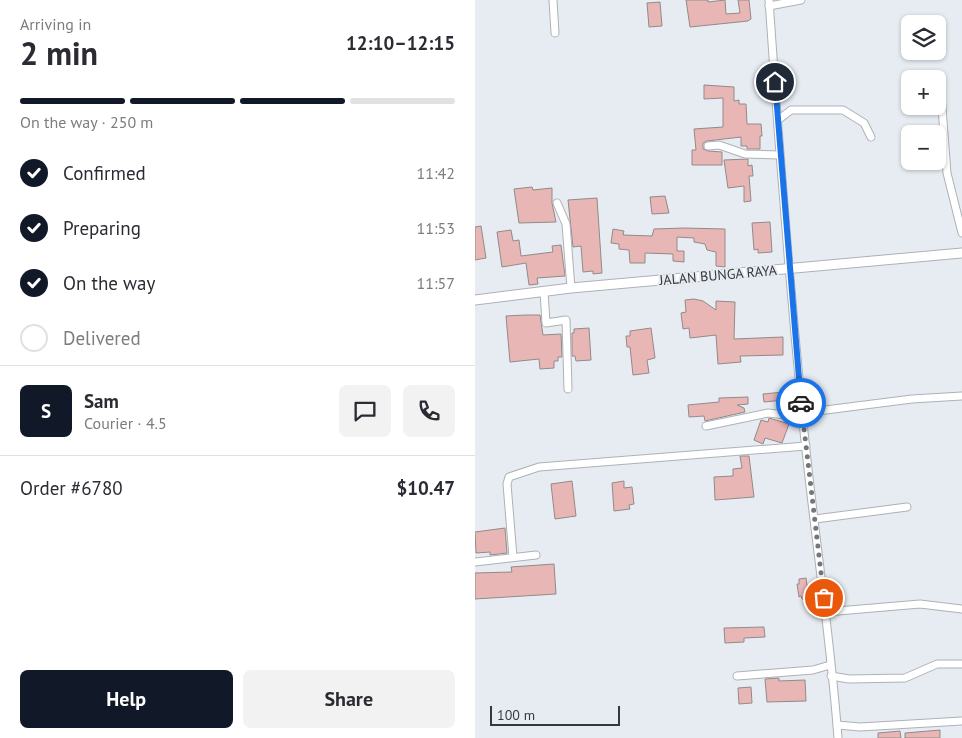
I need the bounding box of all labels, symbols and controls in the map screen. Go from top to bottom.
text: Arriving in [20,14,91,34]
map controls [901,15,946,170]
button: layers [901,15,946,60]
text: 12:10–12:15 [346,31,455,55]
text: 2 min [20,32,98,74]
pin [754,61,796,103]
icon: home [761,68,789,96]
button: + [901,70,946,115]
text: On the way · 250 m [20,112,153,132]
button: − [901,125,946,170]
icon: check [20,159,48,187]
text: Confirmed [63,161,146,185]
text: 11:42 [417,163,455,183]
icon: check [20,214,48,242]
text: Preparing [63,216,141,240]
text: 11:53 [417,218,455,238]
street label: JALAN BUNGA RAYA [658,261,778,289]
icon: check [20,269,48,297]
text: On the way [63,271,155,295]
text: 11:57 [417,273,455,293]
text: Delivered [63,326,141,350]
courier [776,378,826,428]
button: chat [339,385,391,437]
button: phone [403,385,455,437]
text: Sam [84,389,119,413]
icon: car [787,389,815,417]
text: S [41,399,51,423]
text: Courier · 4.5 [84,413,167,433]
text: Order #6780 [20,476,123,500]
text: $10.47 [396,476,455,500]
pin [803,577,845,619]
icon: bag [810,584,838,612]
button: Help [20,670,233,728]
button: Share [243,670,455,728]
scale bar [490,703,620,726]
text: 100 m [497,706,535,724]

